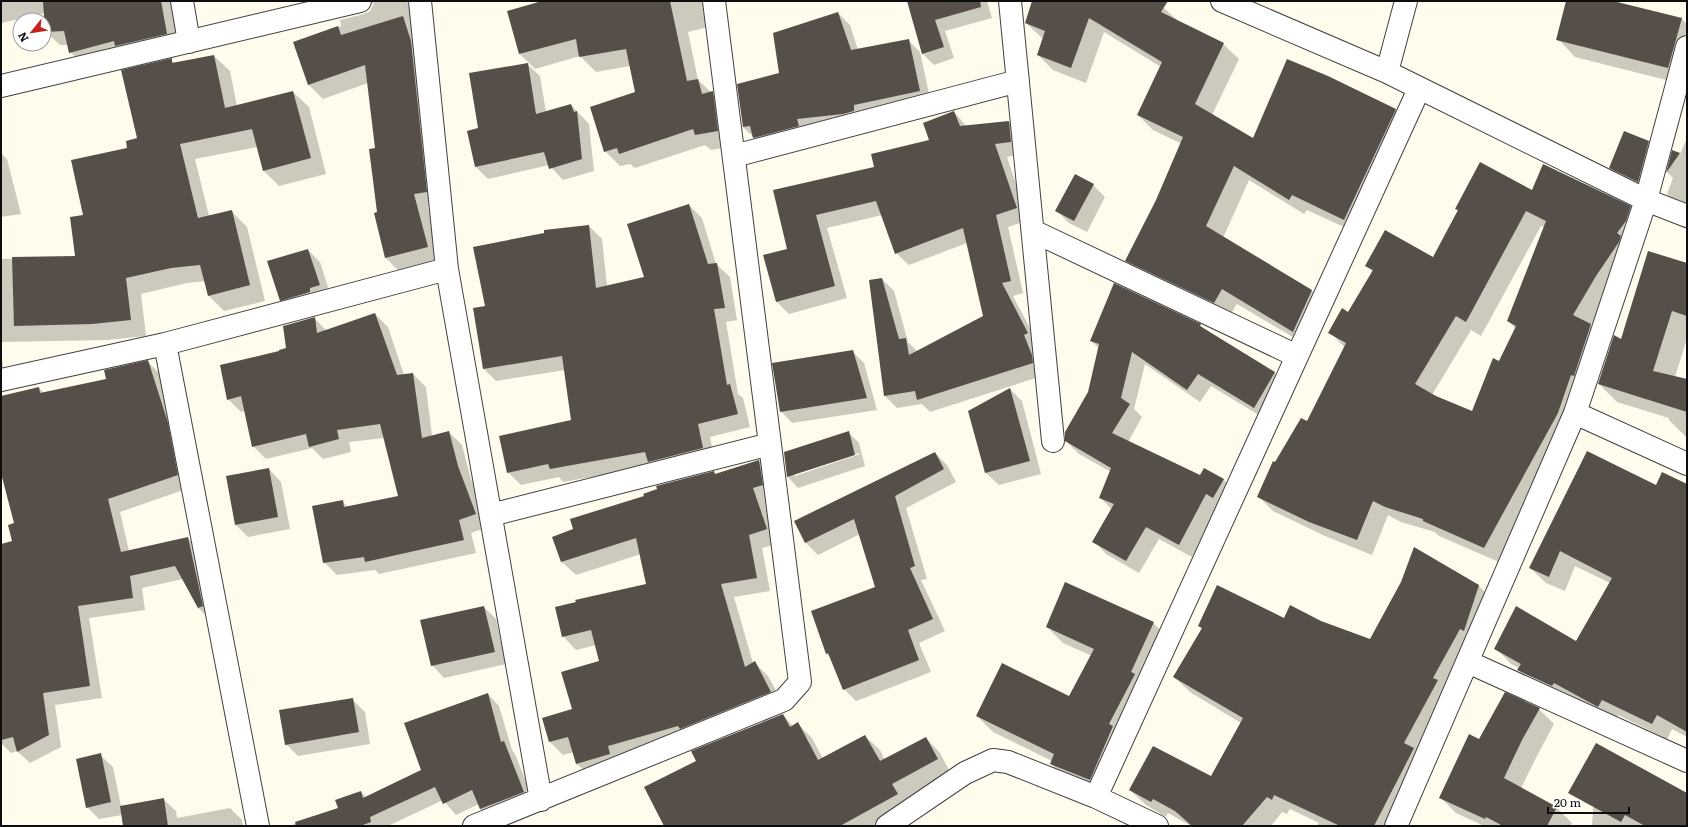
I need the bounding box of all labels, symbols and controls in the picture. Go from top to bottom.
north arrow [12,12,52,52]
text: N [13,30,32,45]
scale bar [1548,789,1629,815]
text: 20 m [1554,793,1581,811]

